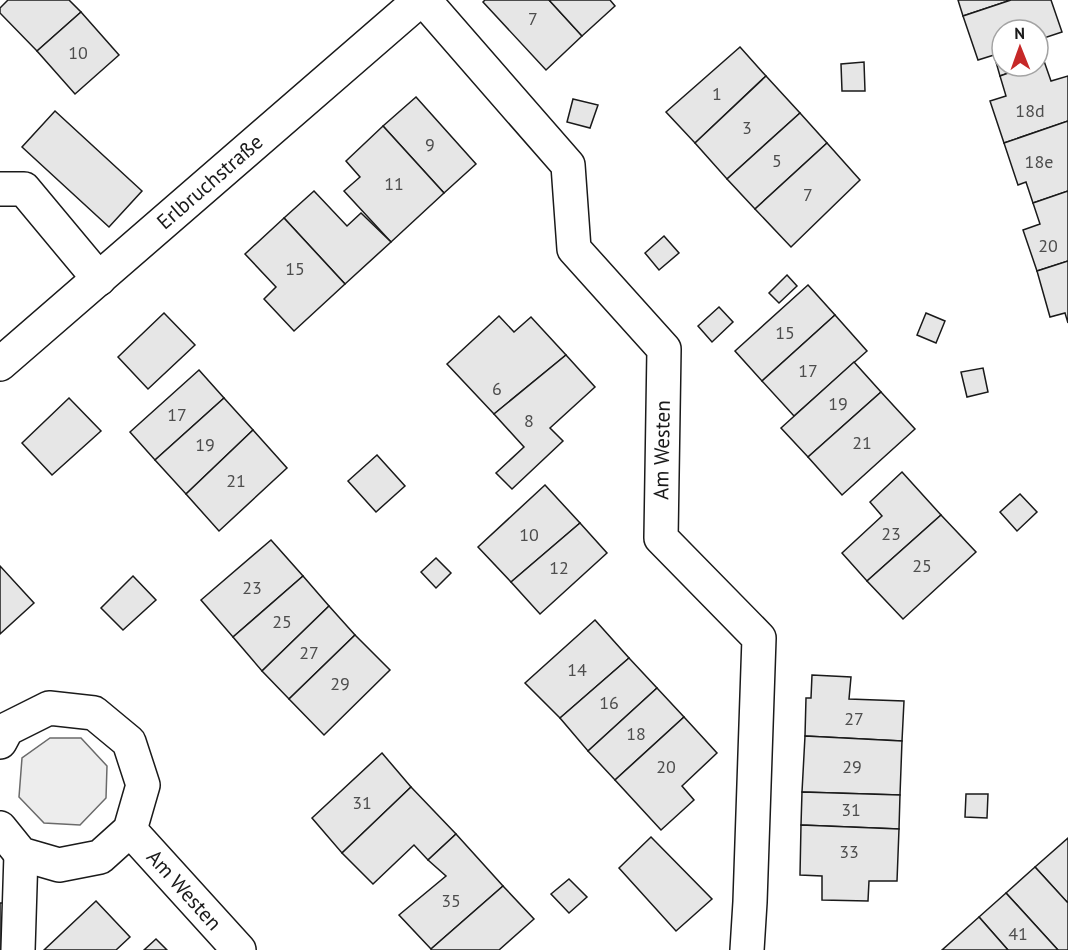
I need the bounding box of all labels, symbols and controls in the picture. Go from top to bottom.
house number: 7 [528,7,538,30]
north arrow [990,18,1050,78]
text: N [1014,23,1025,43]
house number: 10 [68,41,88,64]
house number: 1 [712,82,722,105]
house number: 18d [1015,99,1045,122]
house number: 3 [742,116,752,139]
street label: Erlbruchstraße [151,128,268,235]
house number: 9 [425,133,435,156]
house number: 5 [772,149,782,172]
house number: 18e [1025,150,1053,173]
house number: 11 [384,172,404,195]
house number: 7 [803,183,813,206]
house number: 20 [1038,234,1058,257]
house number: 15 [285,257,305,280]
house number: 15 [775,321,795,344]
house number: 17 [798,359,818,382]
house number: 6 [492,377,502,400]
house number: 19 [828,392,848,415]
street label: Am Westen [647,400,676,500]
house number: 17 [167,403,187,426]
house number: 8 [524,409,534,432]
house number: 21 [852,431,872,454]
house number: 19 [195,433,215,456]
house number: 21 [226,469,246,492]
house number: 23 [881,522,901,545]
house number: 10 [519,523,539,546]
house number: 25 [912,554,932,577]
house number: 12 [549,556,569,579]
house number: 23 [242,576,262,599]
house number: 25 [272,610,292,633]
house number: 27 [299,641,319,664]
house number: 14 [567,658,587,681]
house number: 29 [330,672,350,695]
house number: 16 [599,691,619,714]
house number: 27 [844,707,864,730]
house number: 18 [626,722,646,745]
house number: 20 [656,755,676,778]
house number: 29 [842,755,862,778]
house number: 31 [352,791,372,814]
house number: 31 [841,798,861,821]
house number: 33 [839,840,859,863]
street label: Am Westen [141,844,228,936]
house number: 35 [441,889,461,912]
house number: 41 [1008,922,1028,945]

